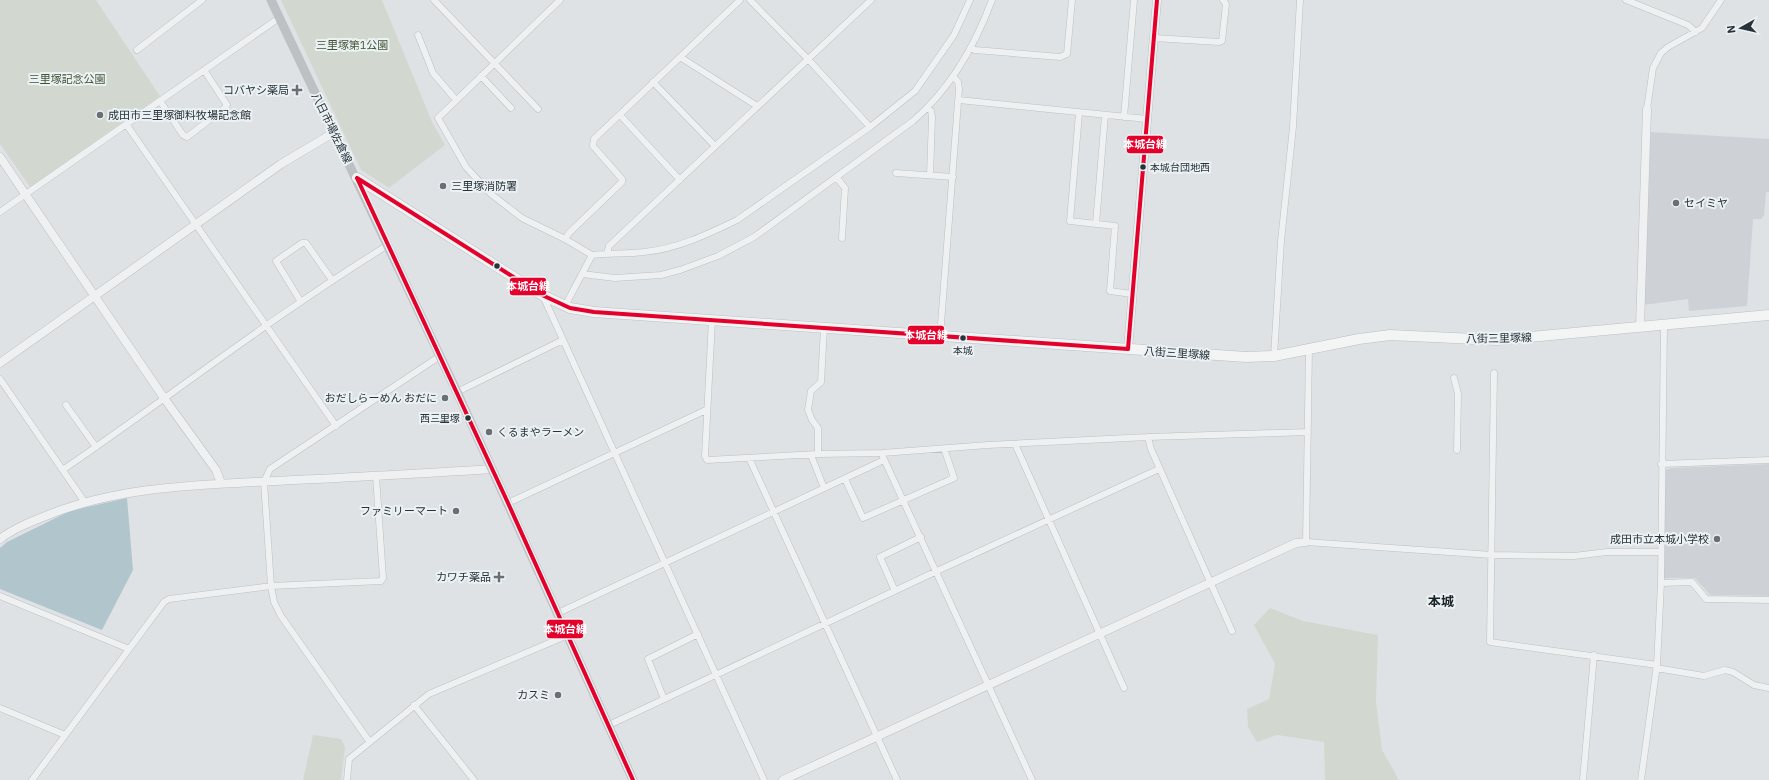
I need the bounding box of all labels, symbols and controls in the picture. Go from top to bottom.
north arrow [1721,8,1761,48]
text: N [1724,24,1739,34]
park label: 三里塚第1公園 [316,38,388,52]
park label: 三里塚記念公園 [29,72,106,86]
place label: コバヤシ薬局 [223,83,289,97]
marker: コバヤシ薬局 [292,85,302,95]
street label: 八日市場佐倉線 [309,90,355,166]
place label: 成田市三里塚御料牧場記念館 [108,108,251,122]
marker: 成田市三里塚御料牧場記念館 [95,110,105,120]
line badge: 本城台線 [1126,135,1164,154]
text: 本城台線 [1123,137,1167,151]
place label: 本城台団地西 [1150,161,1210,174]
marker: 本城台団地西 [1138,162,1148,172]
place label: 三里塚消防署 [451,179,517,193]
marker: 三里塚消防署 [438,181,448,191]
place label: セイミヤ [1684,196,1728,210]
marker: セイミヤ [1671,198,1681,208]
unlabelled marker [492,261,502,271]
line badge: 本城台線 [509,277,547,296]
text: 本城台線 [506,279,550,293]
line badge: 本城台線 [907,325,945,345]
text: 本城台線 [904,328,948,342]
street label: 八街三里塚線 [1466,330,1532,346]
marker: 本城 [958,333,968,343]
place label: 本城 [953,344,973,357]
street label: 八街三里塚線 [1144,344,1210,362]
place label: おだしらーめん おだに [324,391,437,405]
marker: おだしらーめん おだに [440,393,450,403]
place label: 西三里塚 [420,412,460,425]
marker: 西三里塚 [463,413,473,423]
place label: くるまやラーメン [497,425,584,439]
marker: くるまやラーメン [484,427,494,437]
place label: ファミリーマート [360,504,448,518]
marker: ファミリーマート [451,506,461,516]
place label: 成田市立本城小学校 [1610,532,1709,546]
marker: 成田市立本城小学校 [1712,534,1722,544]
place label: カワチ薬品 [436,570,491,584]
marker: カワチ薬品 [494,572,504,582]
district label: 本城 [1428,593,1454,610]
line badge: 本城台線 [546,619,584,639]
text: 本城台線 [543,622,587,636]
place label: カスミ [517,688,550,702]
marker: カスミ [553,690,563,700]

